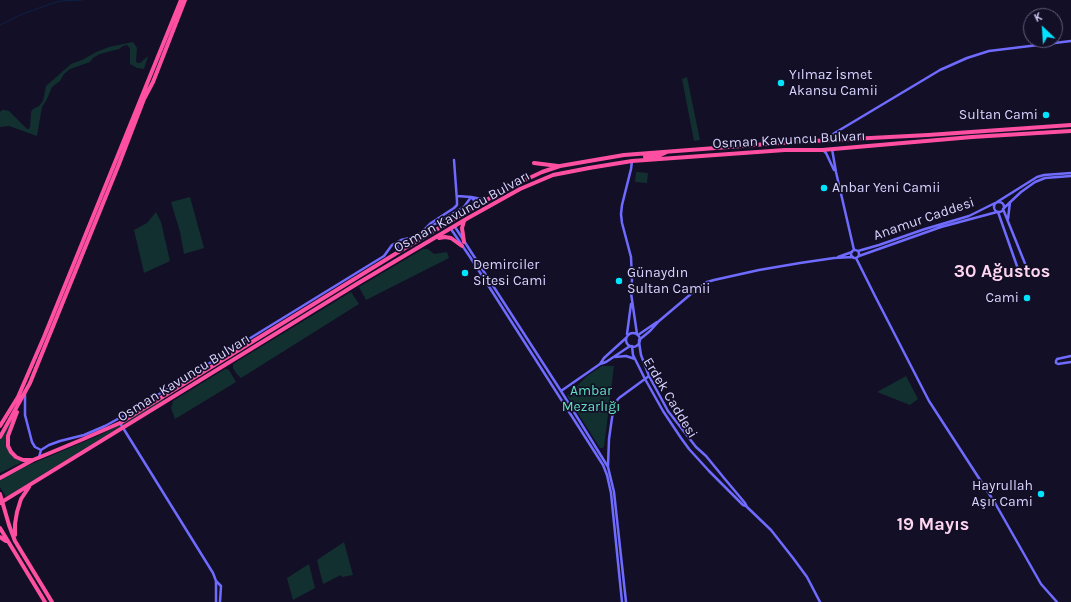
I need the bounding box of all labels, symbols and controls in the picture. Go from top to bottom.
north arrow [1023,8,1063,48]
text: K [1032,10,1044,25]
place label: Yılmaz İsmet Akansu Camii [789,67,878,100]
marker: Yılmaz İsmet Akansu Camii [776,78,786,88]
place label: Sultan Cami [959,107,1038,123]
marker: Sultan Cami [1041,110,1051,120]
street label: Osman Kavuncu Bulvarı [712,128,866,152]
street label: Osman Kavuncu Bulvarı [391,168,533,256]
place label: Anbar Yeni Camii [832,180,941,196]
marker: Anbar Yeni Camii [819,183,829,193]
street label: Anamur Caddesi [871,194,977,244]
place label: Demirciler Sitesi Cami [473,257,546,290]
district label: 30 Ağustos [954,261,1050,283]
place label: Günaydın Sultan Camii [627,265,710,298]
marker: Demirciler Sitesi Cami [460,268,470,278]
marker: Günaydın Sultan Camii [614,276,624,286]
place label: Cami [985,290,1019,306]
marker: Cami [1022,293,1032,303]
street label: Osman Kavuncu Bulvarı [115,330,253,426]
street label: Erdek Caddesi [639,355,701,441]
park label: Ambar Mezarlığı [562,383,620,416]
place label: Hayrullah Aşır Cami [971,478,1033,510]
marker: Hayrullah Aşır Cami [1036,489,1046,499]
district label: 19 Mayıs [897,514,969,536]

